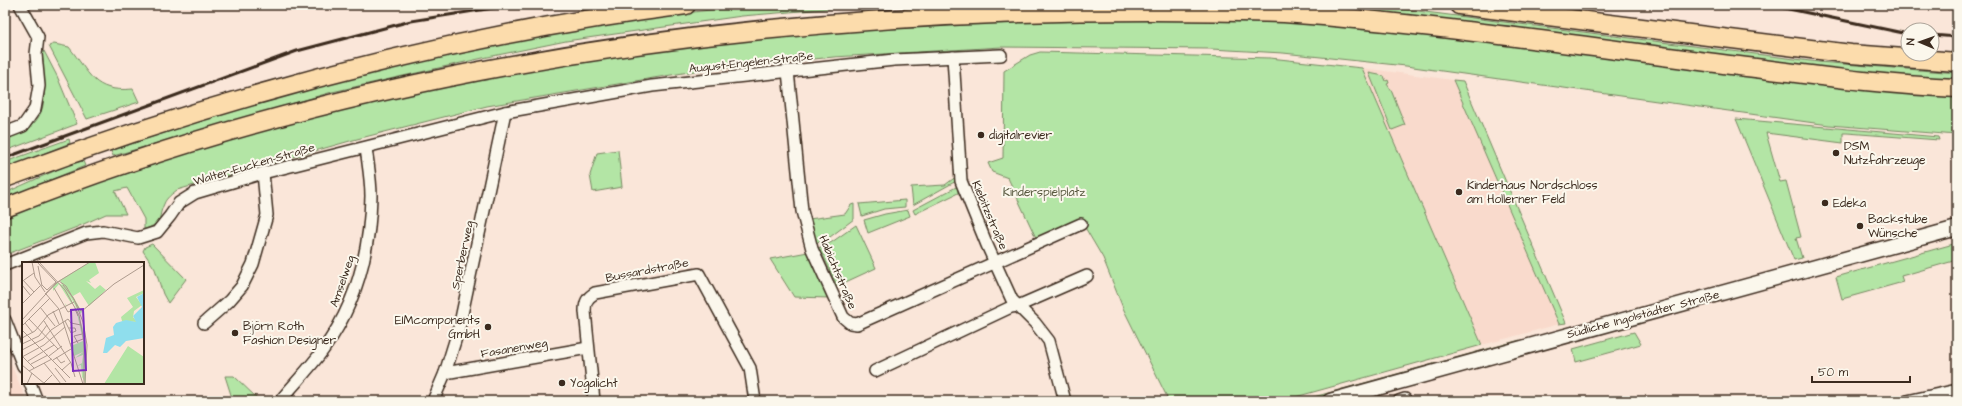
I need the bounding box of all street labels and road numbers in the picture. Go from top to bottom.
street label: August-Engelen-Straße [688,47,815,78]
street label: Walter-Eucken-Straße [191,139,317,190]
street label: Kiebitzstraße [967,178,1012,253]
street label: Sperberweg [447,219,479,291]
street label: Habichtstraße [814,233,861,312]
street label: Amselweg [326,253,360,310]
street label: Bussardstraße [604,254,691,287]
street label: Südliche Ingolstädter Straße [1565,286,1722,344]
street label: Fasanenweg [479,334,549,364]

